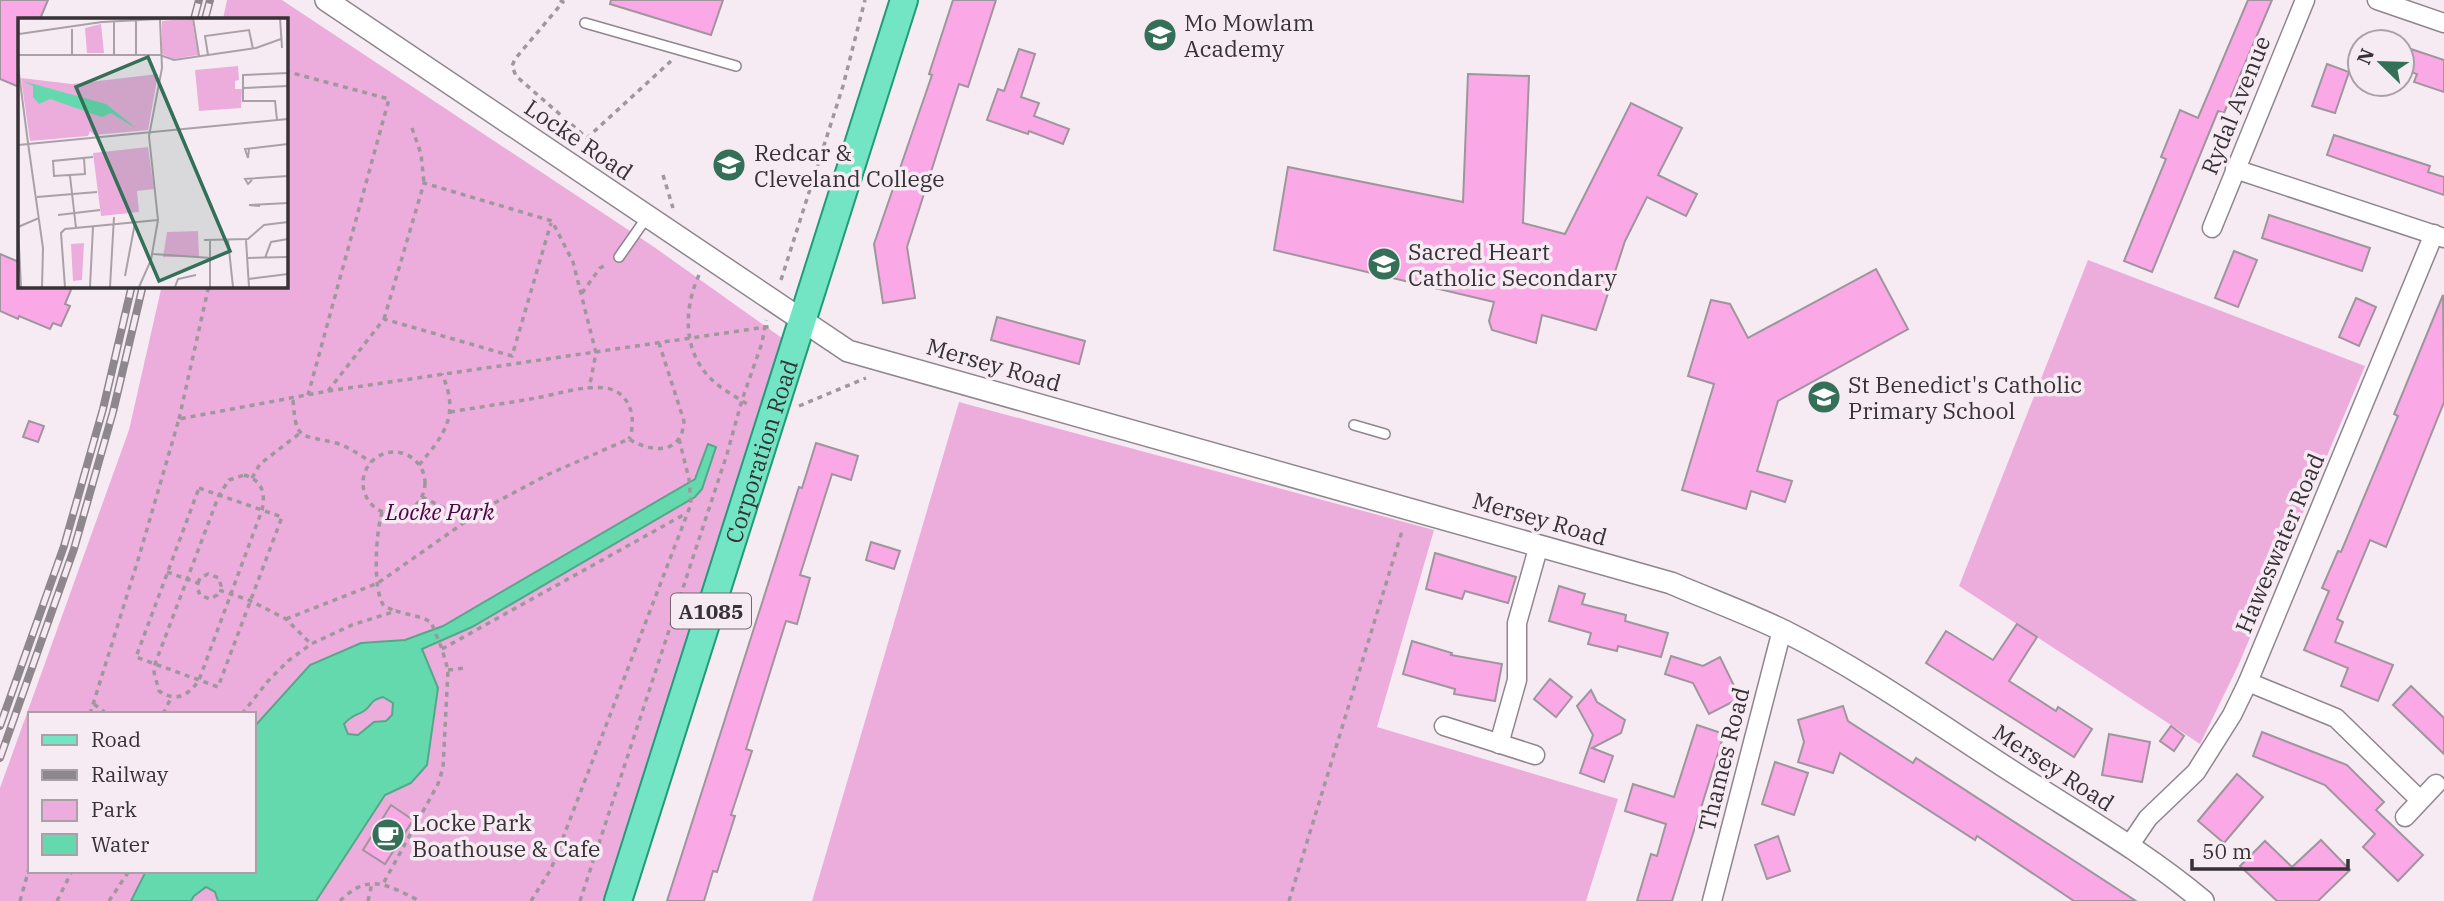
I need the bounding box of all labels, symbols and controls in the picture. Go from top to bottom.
place label: Mo Mowlam Academy [1184,7,1315,63]
school or university icon: Mo Mowlam Academy [1141,16,1179,54]
inset map [18,18,287,287]
north arrow [2346,28,2416,98]
street label: Rydal Avenue [2194,31,2276,179]
text: N [2351,45,2379,68]
street label: Locke Road [519,92,639,186]
place label: Redcar & Cleveland College [754,137,945,193]
school or university icon: Redcar & Cleveland College [710,146,748,184]
place label: Sacred Heart Catholic Secondary [1408,236,1617,292]
school or university icon: Sacred Heart Catholic Secondary [1365,245,1403,283]
street label: Mersey Road [923,330,1065,398]
street label: Corporation Road [718,356,804,547]
place label: St Benedict's Catholic Primary School [1848,369,2082,425]
school or university icon: St Benedict's Catholic Primary School [1805,378,1843,416]
street label: Haweswater Road [2228,449,2330,637]
street label: Mersey Road [1469,484,1611,552]
park label: Locke Park [385,496,495,526]
road number: A1085 [671,594,751,628]
street label: Thames Road [1691,684,1755,834]
legend [28,712,256,873]
street label: Mersey Road [1988,717,2120,817]
text: Road [91,725,141,753]
text: Railway [91,760,169,788]
text: Park [91,795,138,823]
place label: Locke Park Boathouse & Cafe [412,807,600,863]
cafe icon: Locke Park Boathouse & Cafe [369,816,407,854]
scale bar [2192,828,2348,872]
text: Water [91,830,150,858]
text: 50 m [2202,837,2252,865]

